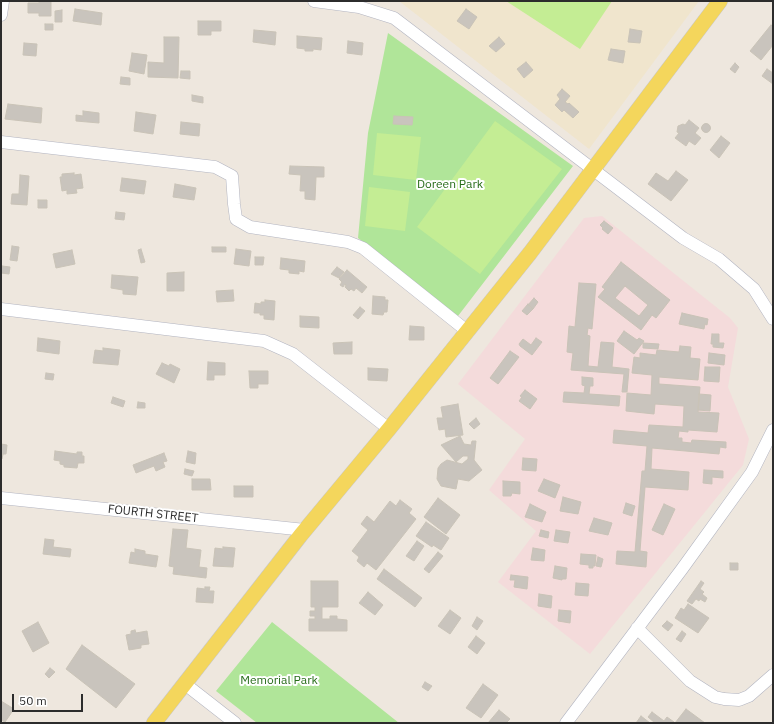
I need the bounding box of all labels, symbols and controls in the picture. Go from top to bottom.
park label: Doreen Park [417,178,483,192]
street label: FOURTH STREET [107,502,199,526]
park label: Memorial Park [240,674,318,688]
scale bar [14,686,85,712]
text: 50 m [19,693,47,708]

